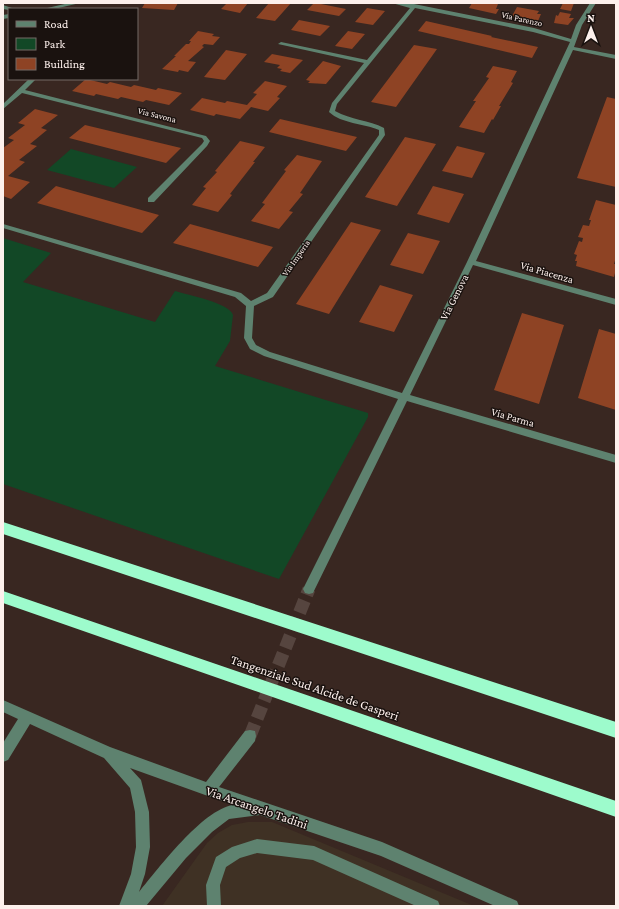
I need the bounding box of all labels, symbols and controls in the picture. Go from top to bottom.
legend [8,8,138,80]
north arrow [571,8,611,48]
street label: Via Parenzo [500,9,544,29]
text: N [587,12,595,24]
text: Road [44,17,69,31]
text: Park [44,37,66,51]
text: Building [44,57,85,71]
street label: Via Savona [137,105,177,125]
street label: Via Imperia [280,238,312,278]
street label: Via Piacenza [519,259,575,285]
street label: Via Genova [437,272,471,322]
street label: Via Parma [490,405,536,429]
street label: Tangenziale Sud Alcide de Gasperi [229,652,401,724]
street label: Via Arcangelo Tadini [204,783,310,832]

